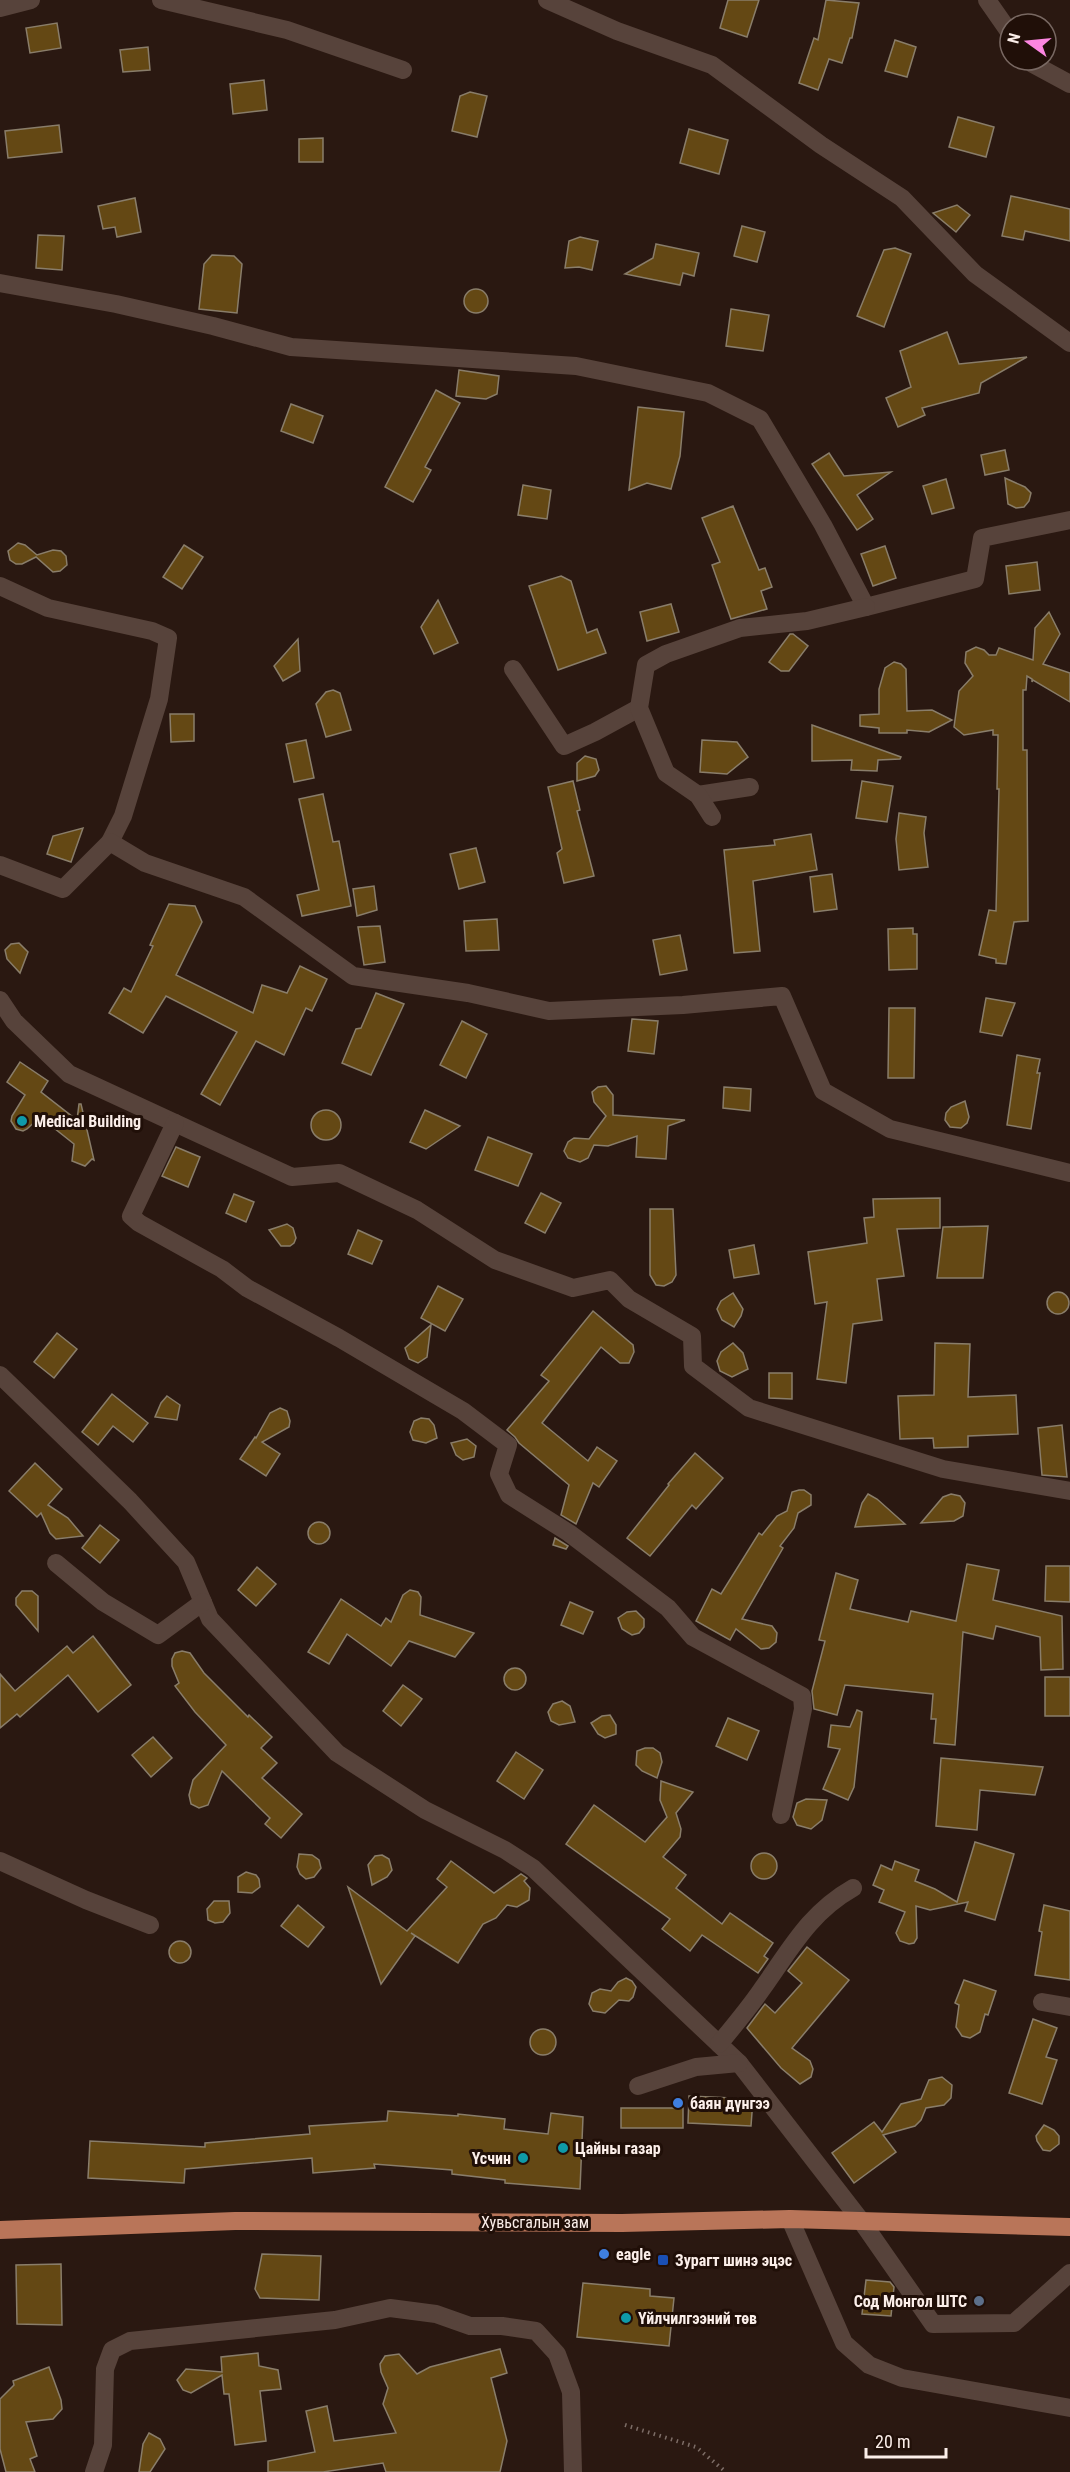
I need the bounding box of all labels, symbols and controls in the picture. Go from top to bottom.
north arrow [998,12,1058,72]
text: N [1004,31,1024,45]
place label: Medical Building [34,1112,141,1131]
marker: Medical Building [15,1114,29,1128]
place label: баян дүнгээ [690,2094,770,2113]
marker: баян дүнгээ [671,2096,685,2110]
place label: Цайны газар [575,2139,661,2158]
marker: Цайны газар [556,2141,570,2155]
place label: Үсчин [472,2149,511,2168]
marker: Үсчин [516,2151,530,2165]
street label: Хувьсгалын зам [481,2213,589,2232]
place label: eagle [616,2245,651,2264]
marker: eagle [597,2247,611,2261]
place label: Зурагт шинэ эцэс [675,2251,792,2270]
marker: Зурагт шинэ эцэс [656,2253,670,2267]
place label: Сод Монгол ШТС [854,2292,967,2311]
marker: Сод Монгол ШТС [972,2294,986,2308]
place label: Үйлчилгээний төв [638,2309,757,2328]
marker: Үйлчилгээний төв [619,2311,633,2325]
scale bar [866,2421,946,2459]
text: 20 m [875,2431,910,2452]

